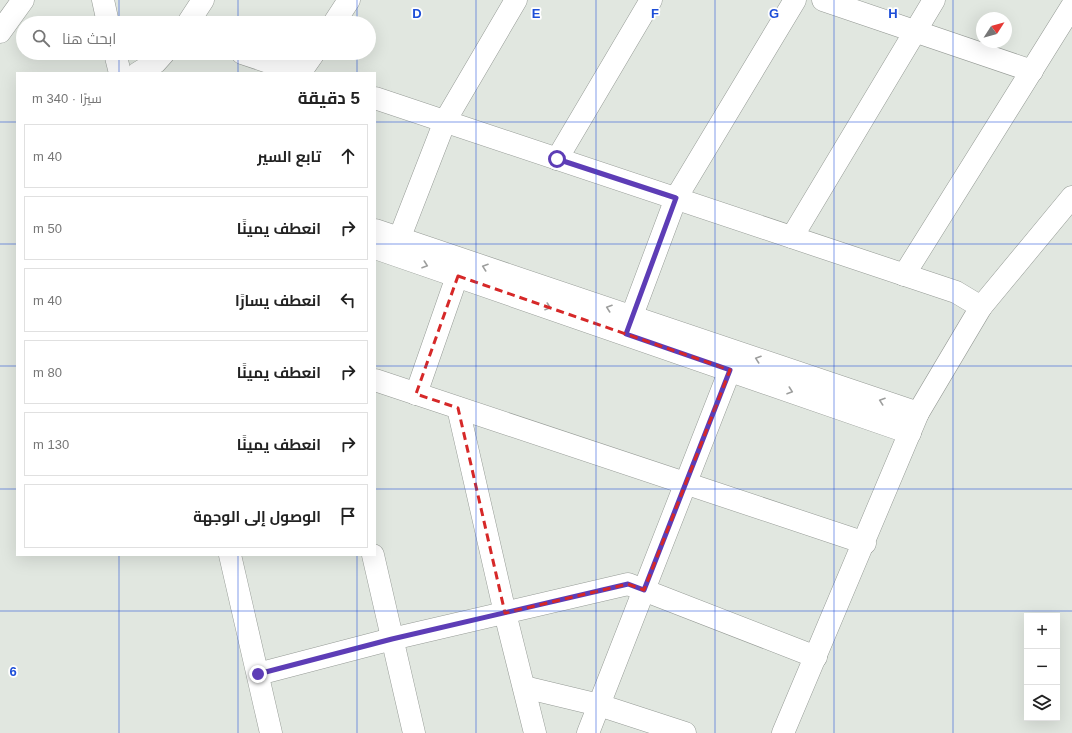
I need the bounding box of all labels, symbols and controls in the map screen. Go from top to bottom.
text: D [412,6,422,21]
text: E [532,6,541,21]
text: F [651,6,659,21]
text: G [769,6,779,21]
text: H [888,6,898,21]
north arrow [976,12,1012,48]
search box [16,16,376,60]
icon: search [30,27,52,49]
text: ابحث هنا [62,30,116,47]
text: 5 دقيقة [298,89,360,108]
text: سيرًا · 340 m [32,91,102,106]
icon: ahead [337,145,359,167]
text: تابع السير [257,148,321,165]
text: 40 m [33,149,62,164]
route start [548,150,566,168]
icon: right [337,217,359,239]
text: انعطف يمينًا [237,220,321,237]
text: 50 m [33,221,62,236]
one-way arrow [421,260,428,269]
one-way arrow [482,263,489,272]
icon: left [337,289,359,311]
text: انعطف يسارًا [235,292,321,309]
text: 40 m [33,293,62,308]
one-way arrow [544,303,551,311]
one-way arrow [605,305,612,313]
one-way arrow [755,355,762,364]
icon: right [337,361,359,383]
text: انعطف يمينًا [237,364,321,381]
text: 80 m [33,365,62,380]
one-way arrow [786,386,793,395]
one-way arrow [878,397,885,405]
icon: right [337,433,359,455]
text: انعطف يمينًا [237,436,321,453]
text: 130 m [33,437,69,452]
icon: arrive [337,505,359,527]
text: الوصول إلى الوجهة [193,508,321,525]
map controls [1024,613,1060,721]
button: + [1024,613,1060,649]
button: − [1024,649,1060,685]
text: 6 [9,664,17,679]
route end [249,665,267,683]
button: layers [1024,685,1060,721]

